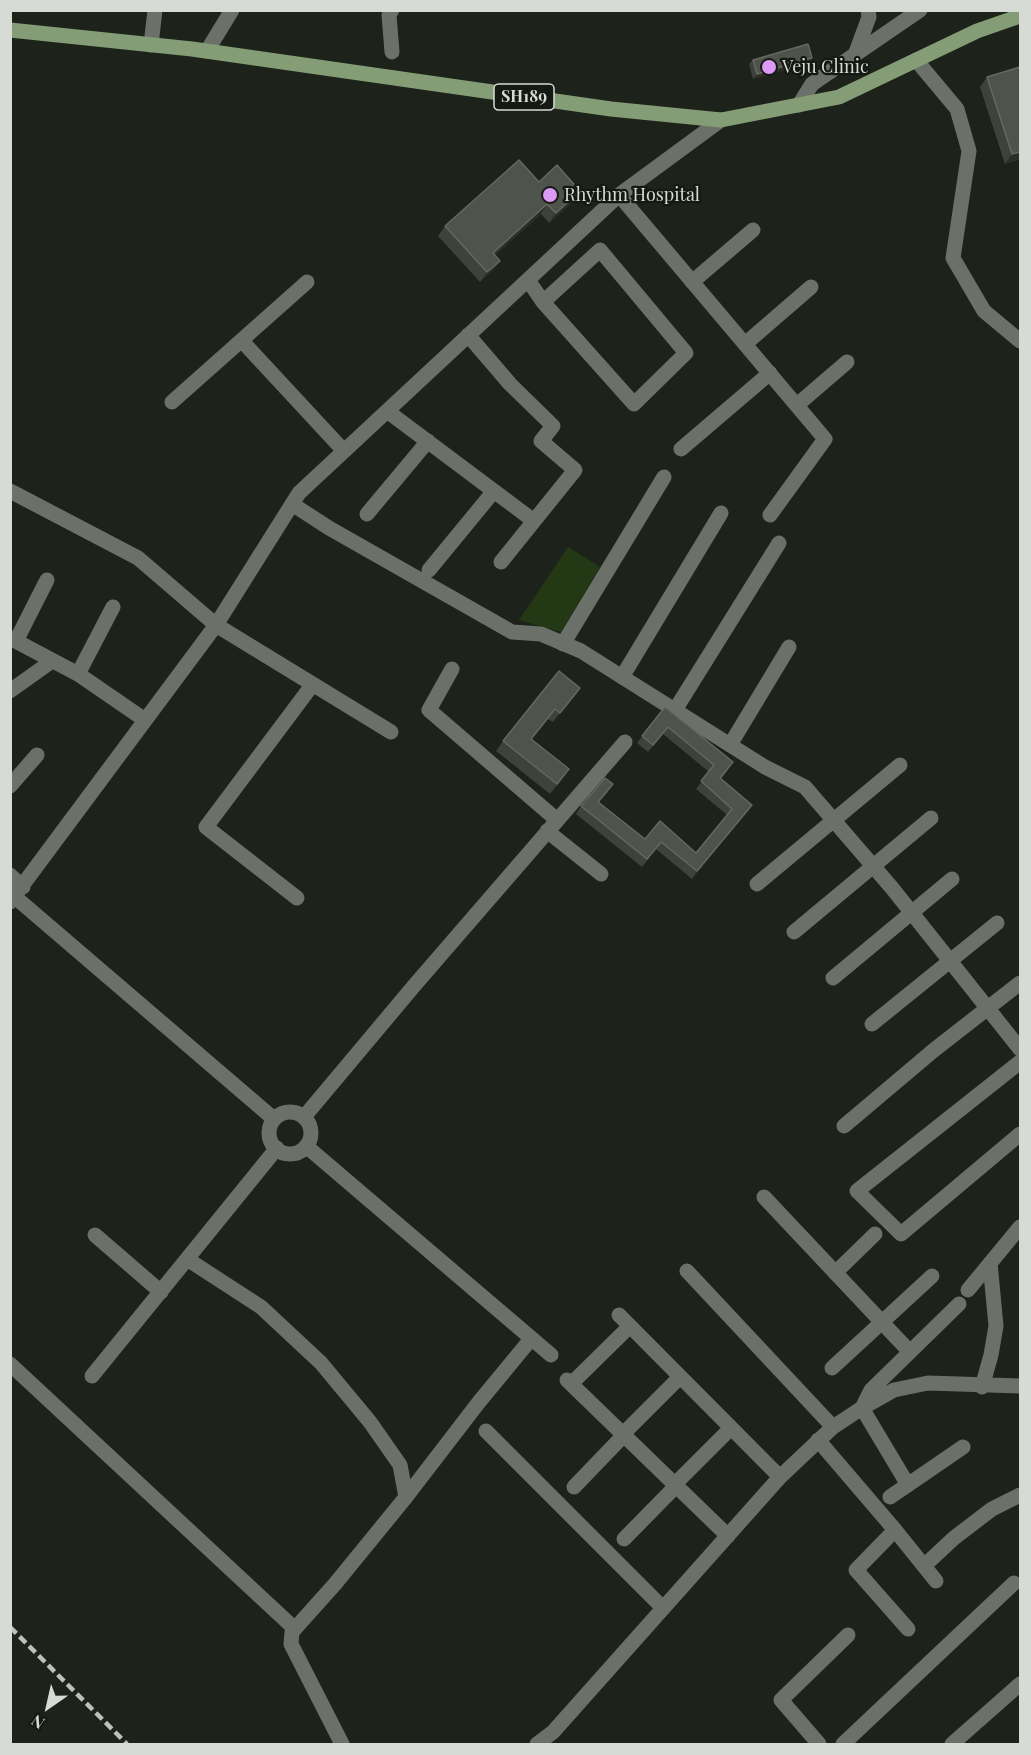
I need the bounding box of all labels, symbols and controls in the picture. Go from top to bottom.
place label: Veju Clinic [782,56,869,78]
marker: Veju Clinic [760,58,778,76]
road number: SH189 [494,84,554,110]
place label: Rhythm Hospital [564,184,700,206]
marker: Rhythm Hospital [541,186,559,204]
north arrow [18,1677,78,1737]
text: N [27,1710,48,1734]

